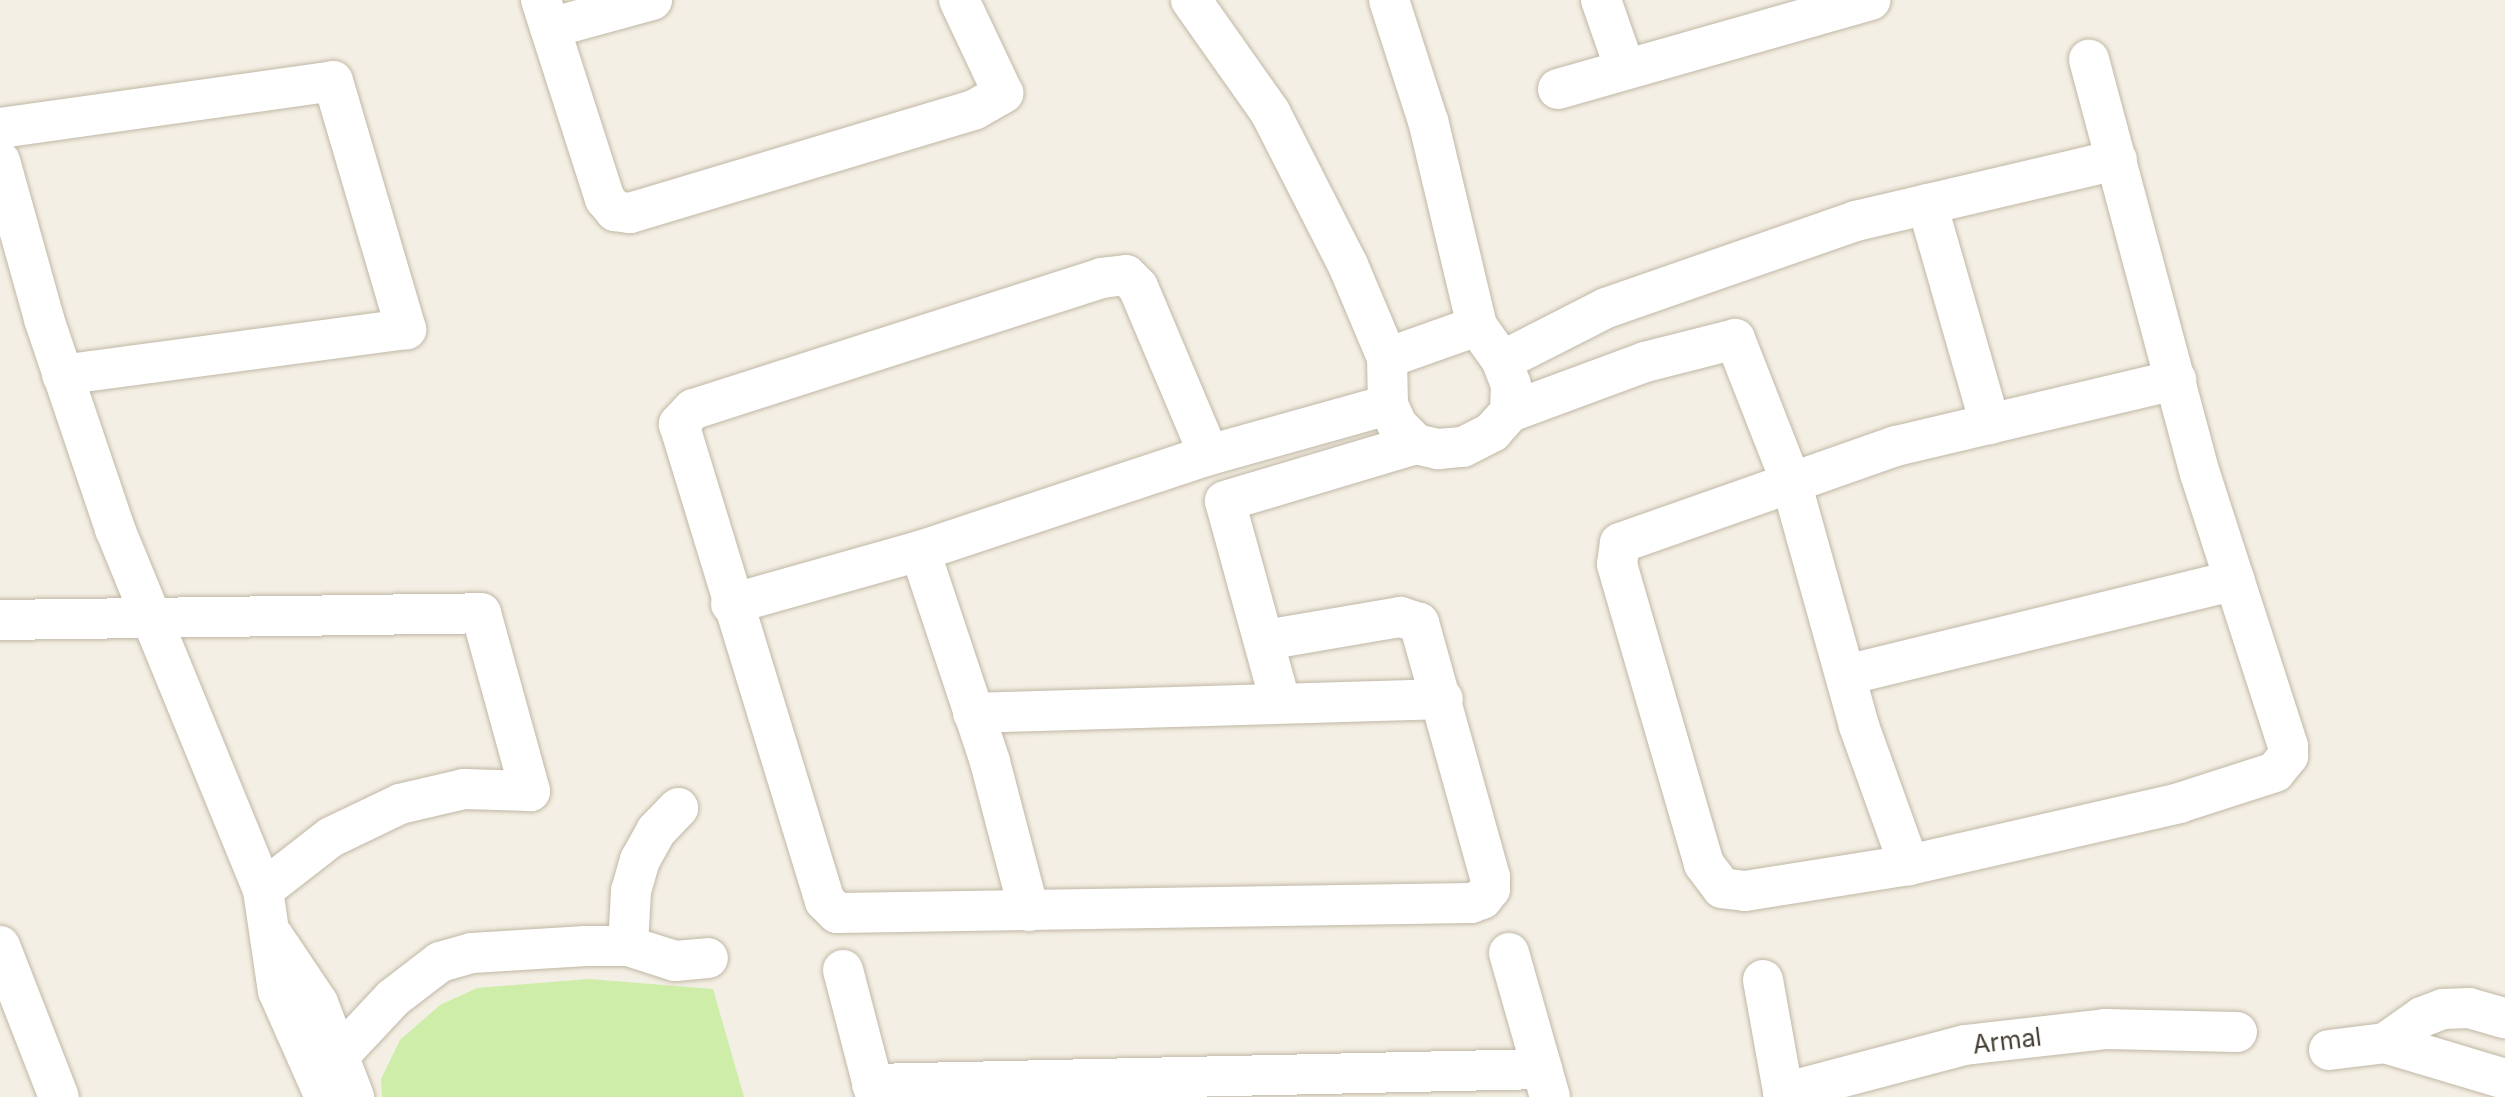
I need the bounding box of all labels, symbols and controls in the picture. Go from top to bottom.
street label: Armal [1971,1022,2043,1060]

